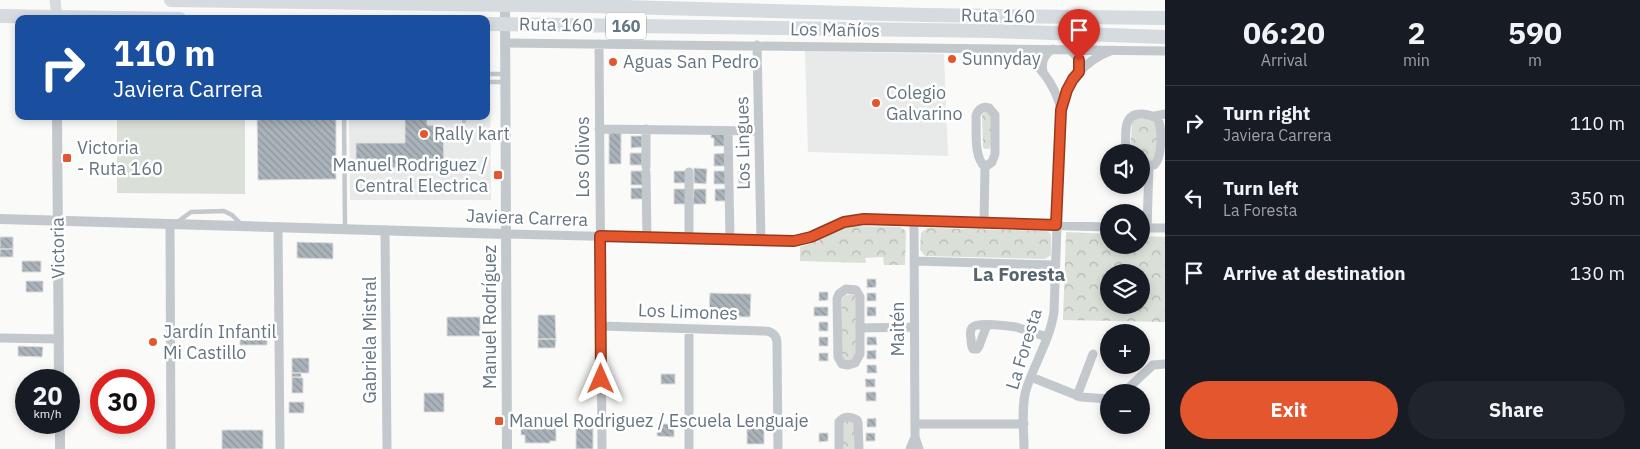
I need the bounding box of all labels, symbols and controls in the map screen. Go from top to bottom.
street label: Ruta 160 [961,3,1035,28]
pin [1058,9,1100,60]
street label: Ruta 160 [519,12,593,37]
road number: 160 [606,12,646,40]
text: 06:20 [1243,13,1325,52]
text: 2 [1407,13,1425,52]
text: 590 [1508,13,1562,52]
icon: arrive [1065,16,1093,44]
street label: Los Mañíos [790,17,880,42]
text: 110 m [113,30,216,76]
icon: right [30,35,95,100]
place label: Sunnyday [962,47,1041,70]
place label: Aguas San Pedro [623,50,759,73]
text: Arrival [1261,50,1307,70]
text: min [1403,50,1430,70]
text: m [1528,50,1542,70]
marker: Sunnyday [946,53,958,65]
marker: Aguas San Pedro [607,56,619,68]
text: Javiera Carrera [113,74,262,103]
place label: Colegio Galvarino [886,81,963,125]
street label: Los Lingues [730,96,755,190]
marker: Colegio Galvarino [870,97,882,109]
text: Turn right [1223,101,1310,125]
icon: right [1180,109,1208,137]
text: 110 m [1570,111,1625,135]
street label: Los Olivos [571,116,594,198]
place label: Rally kart [434,122,510,145]
text: Javiera Carrera [1223,125,1332,145]
marker: Rally kart [418,128,430,140]
place label: Victoria - Ruta 160 [77,136,163,180]
map controls [1100,144,1150,434]
button: sound [1100,144,1150,194]
marker: Victoria - Ruta 160 [61,152,73,164]
place label: Manuel Rodriguez / Central Electrica [332,153,488,197]
marker: Manuel Rodriguez / Central Electrica [492,169,504,181]
text: Turn left [1223,176,1299,200]
icon: left [1180,184,1208,212]
text: 350 m [1570,186,1625,210]
text: La Foresta [1223,200,1297,220]
street label: Javiera Carrera [466,204,589,231]
button: search [1100,204,1150,254]
street label: Victoria [45,217,70,279]
street label: Manuel Rodríguez [478,245,501,389]
icon: arrive [1180,259,1208,287]
text: Arrive at destination [1223,261,1406,285]
text: 130 m [1570,261,1625,285]
district label: La Foresta [973,262,1065,286]
button: layers [1100,264,1150,314]
street label: Gabriela Mistral [358,276,381,404]
street label: Los Limones [638,298,738,325]
street label: Maitén [886,301,909,357]
street label: La Foresta [1000,305,1047,392]
place label: Jardín Infantil Mi Castillo [163,320,277,364]
button: + [1100,324,1150,374]
marker: Jardín Infantil Mi Castillo [147,336,159,348]
position arrow [574,352,626,404]
speed limit sign: 30 [90,369,155,434]
text: 20 [32,379,63,412]
button: Exit [1180,381,1398,439]
button: Share [1408,381,1625,439]
button: − [1100,384,1150,434]
text: km/h [33,406,62,421]
place label: Manuel Rodriguez / Escuela Lenguaje [509,409,809,432]
marker: Manuel Rodriguez / Escuela Lenguaje [493,415,505,427]

